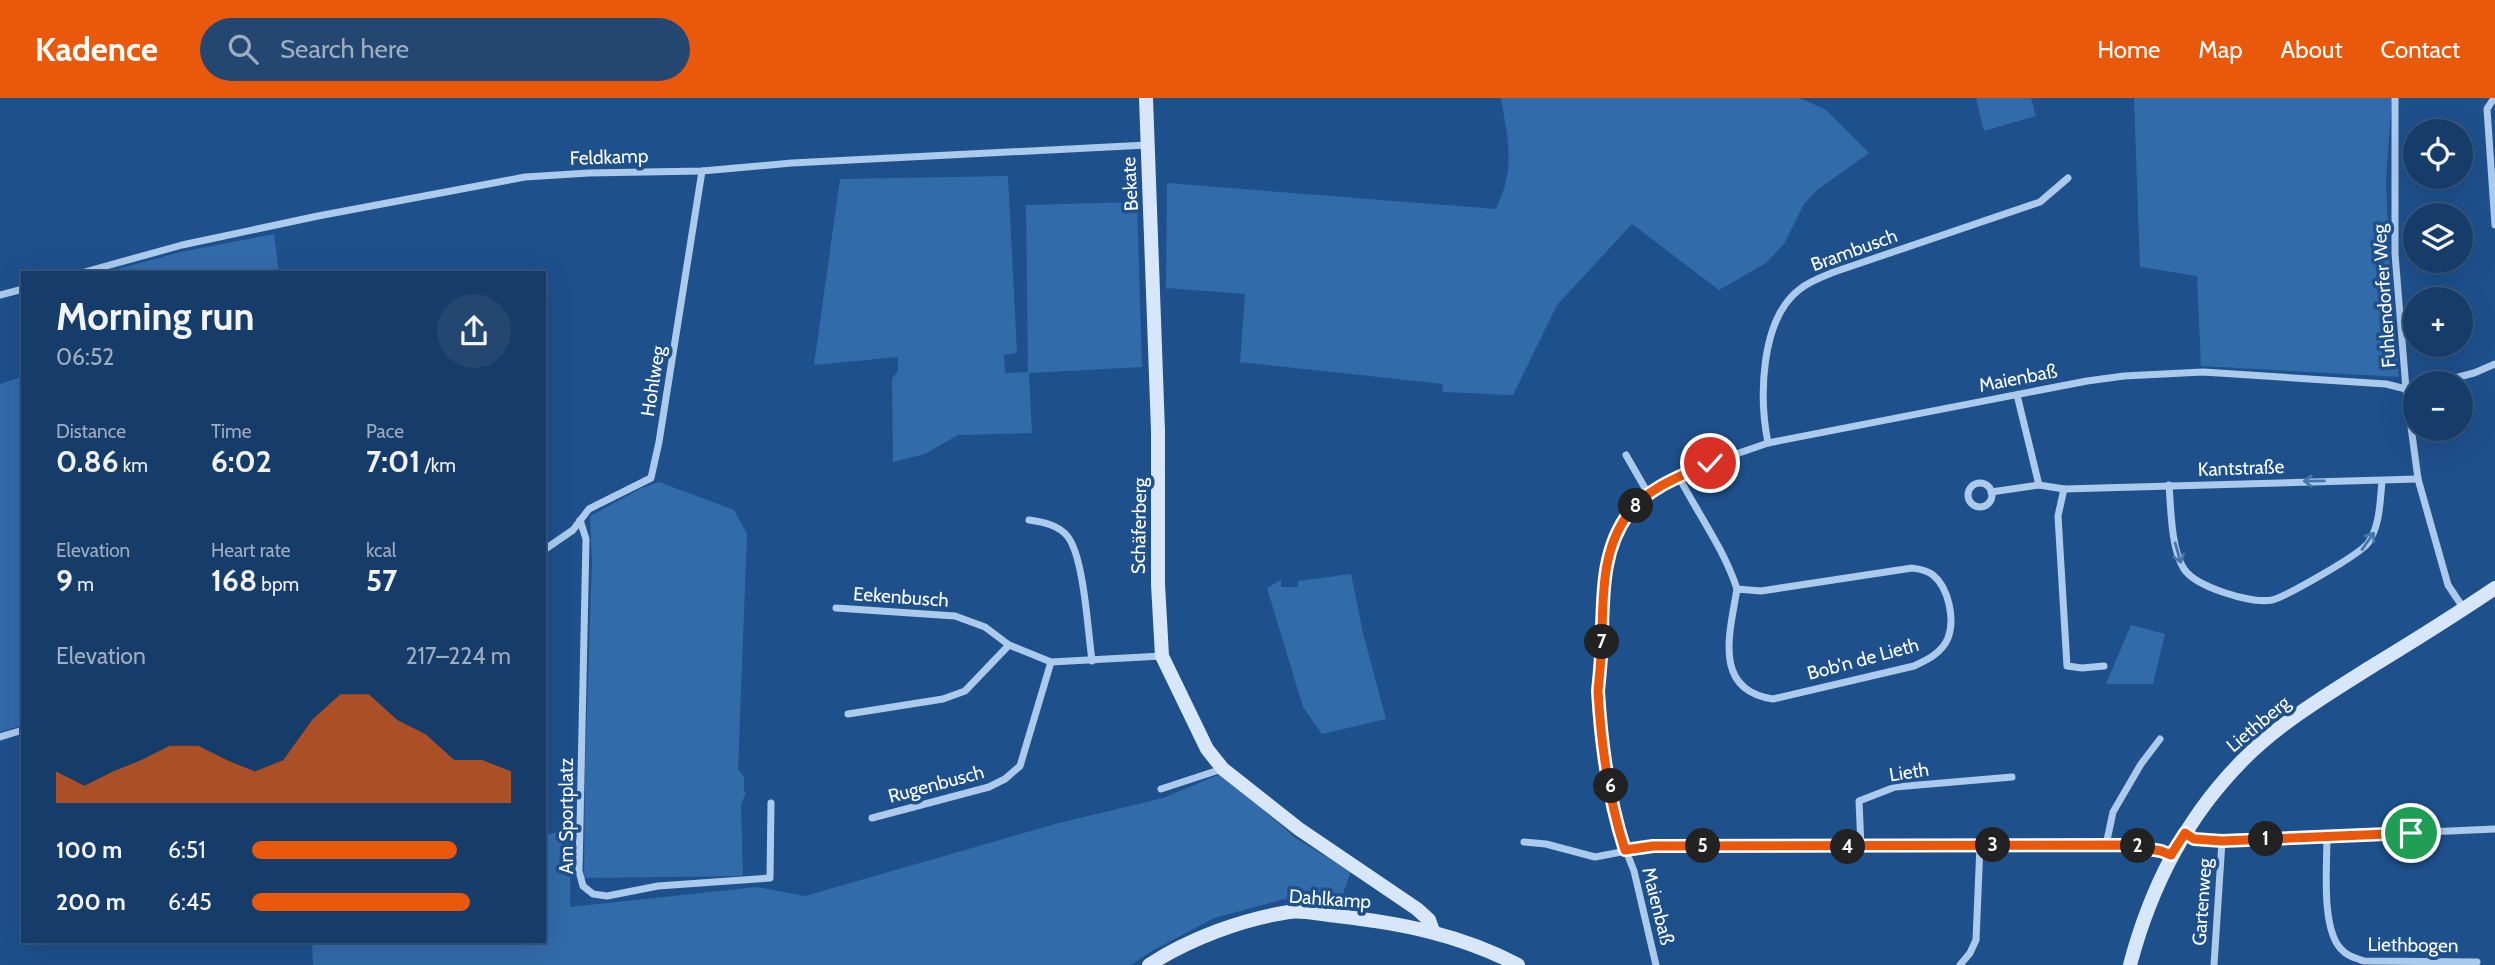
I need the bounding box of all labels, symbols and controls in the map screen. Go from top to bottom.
search box [200,18,690,81]
text: Kadence [35,29,158,69]
icon: search [224,30,262,68]
text: Search here [280,33,409,65]
text: Home [2097,35,2160,64]
text: Map [2198,35,2243,64]
text: About [2281,35,2343,64]
text: Contact [2381,35,2460,64]
map controls [2403,119,2473,441]
button: locate [2403,119,2473,189]
street label: Feldkamp [569,144,649,170]
street label: Bekate [1117,156,1143,212]
button: layers [2403,203,2473,273]
street label: Fuhlendorfer Weg [2367,223,2400,368]
street label: Brambusch [1808,224,1900,276]
button: + [2403,287,2473,357]
text: Morning run [56,293,255,340]
button: share [437,294,511,368]
text: 06:52 [56,343,114,371]
street label: Hohlweg [636,344,670,418]
street label: Maienbaß [1977,359,2059,397]
button: − [2403,371,2473,441]
text: Distance [56,420,126,443]
text: Time [211,420,251,443]
text: Pace [366,420,404,443]
pin [1680,433,1740,493]
text: 0.86 [56,443,119,480]
text: 6:02 [211,443,272,480]
text: 7:01 [366,443,420,480]
icon: check [1691,444,1729,482]
text: km [119,454,148,477]
text: /km [420,454,456,477]
street label: Kantstraße [2197,455,2285,481]
one-way arrow [2302,475,2325,488]
street label: Schäferberg [1127,477,1151,574]
pin: 8 [1618,488,1654,524]
text: 8 [1630,494,1641,517]
one-way arrow [2360,532,2375,551]
text: Elevation [56,539,130,562]
text: Heart rate [211,539,291,562]
text: kcal [366,539,396,562]
one-way arrow [2173,541,2186,563]
text: 9 [56,562,73,599]
text: 168 [211,562,257,599]
text: 57 [366,562,397,599]
text: m [73,573,94,596]
text: bpm [257,573,299,596]
street label: Eekenbusch [852,582,950,612]
pin: 7 [1584,624,1620,660]
text: 7 [1597,630,1606,653]
street label: Bob'n de Lieth [1805,633,1921,685]
text: Elevation [56,642,146,670]
text: 217–224 m [405,642,511,670]
street label: Liethberg [2222,691,2295,757]
street label: Am Sportplatz [555,758,578,874]
street label: Lieth [1887,758,1931,786]
street label: Rugenbusch [886,760,986,808]
pin: 6 [1594,768,1628,804]
text: 6 [1605,774,1616,797]
pin [2381,803,2441,863]
icon: arrive [2392,814,2430,852]
pin: 1 [2248,822,2284,856]
text: 1 [2262,827,2269,850]
pin: 5 [1686,828,1720,864]
pin: 3 [1976,828,2010,862]
pin: 2 [2120,828,2156,864]
pin: 4 [1830,830,1866,864]
text: 3 [1987,833,1998,856]
text: 5 [1697,834,1708,857]
text: 2 [2132,834,2143,857]
text: 4 [1842,835,1853,858]
text: 100 m [56,836,122,864]
text: 6:51 [168,836,206,864]
street label: Gartenweg [2187,857,2217,946]
street label: Maienbaß [1637,865,1679,947]
street label: Dahlkamp [1288,885,1372,913]
text: 200 m [56,888,126,916]
text: 6:45 [168,888,212,916]
street label: Liethbogen [2367,933,2459,957]

